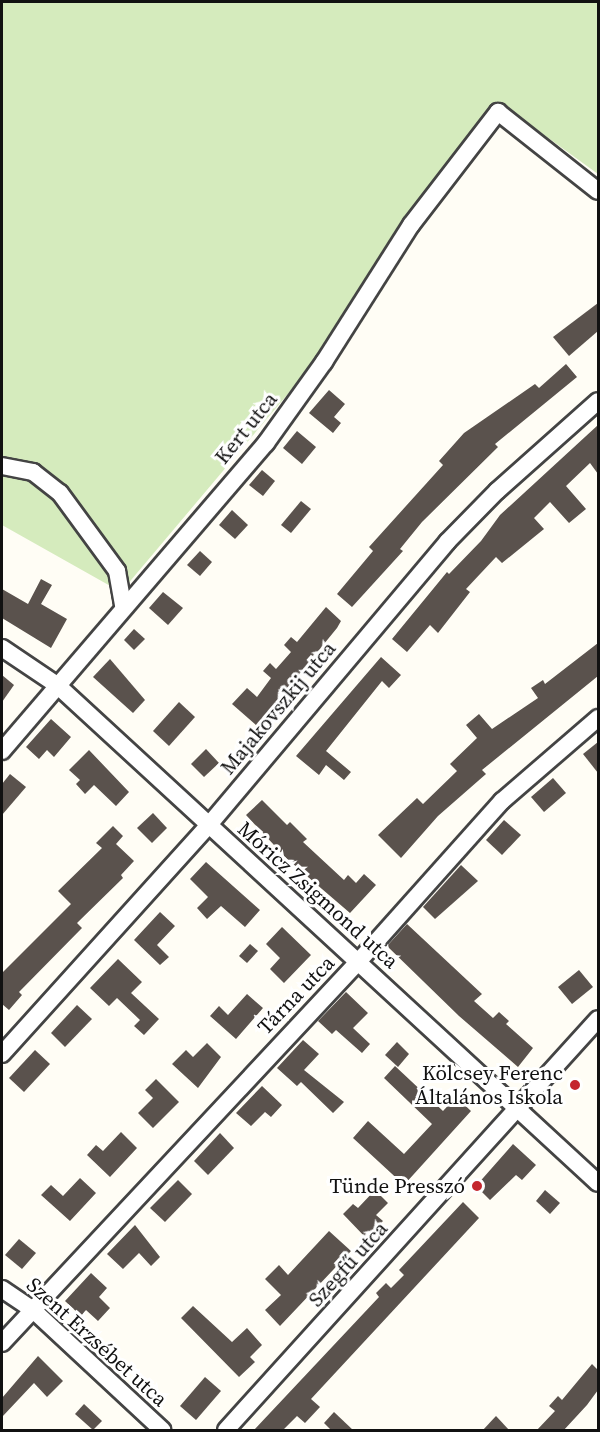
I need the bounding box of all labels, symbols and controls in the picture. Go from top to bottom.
street label: Kert utca [209,387,283,469]
street label: Majakovszkij utca [215,636,341,780]
street label: Móricz Zsigmond utca [232,816,404,974]
street label: Tárna utca [252,950,340,1040]
place label: Kölcsey Ferenc Általános Iskola [415,1060,563,1110]
marker: Kölcsey Ferenc Általános Iskola [568,1078,582,1092]
place label: Tünde Presszó [329,1173,465,1199]
marker: Tünde Presszó [470,1179,484,1193]
street label: Szegfű utca [303,1216,393,1312]
street label: Szent Erzsébet utca [21,1272,173,1412]

